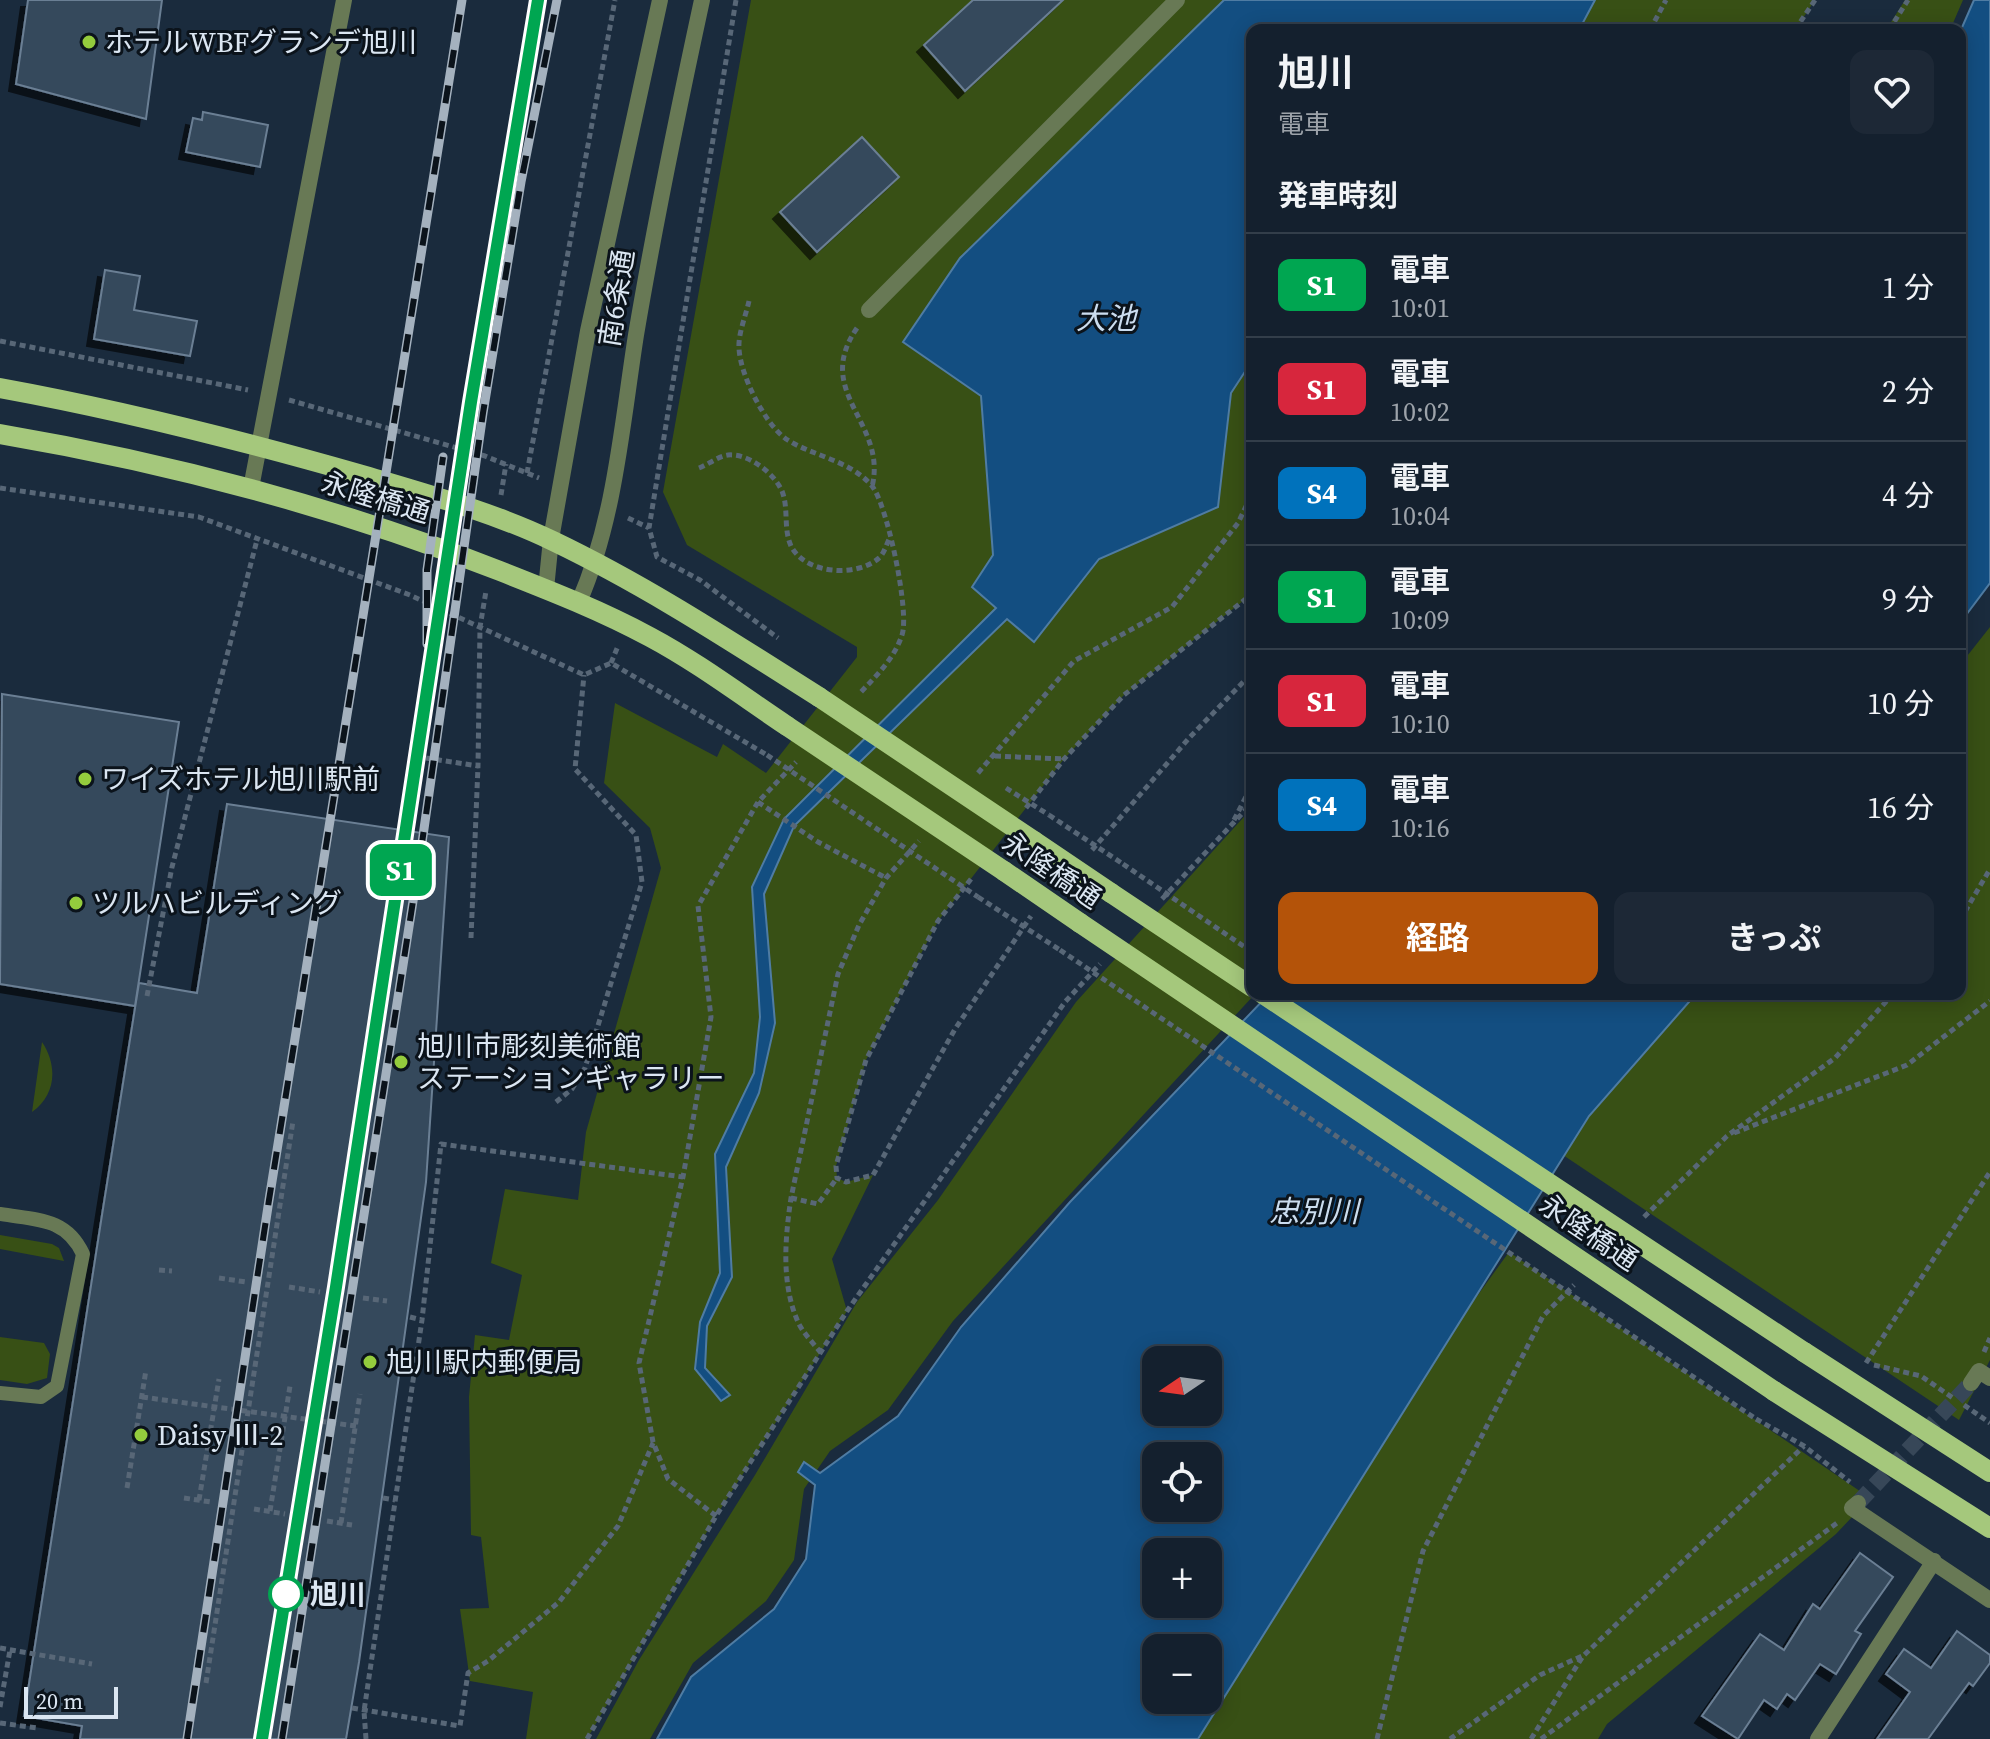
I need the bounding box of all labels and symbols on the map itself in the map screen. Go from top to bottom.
place label: ホテルWBFグランデ旭川 [105,23,417,61]
marker: ホテルWBFグランデ旭川 [80,33,98,51]
street label: 南6条通 [590,247,642,349]
water label: 大池 [1076,298,1139,339]
street label: 永隆橋通 [317,462,435,532]
place label: ワイズホテル旭川駅前 [101,760,380,798]
marker: ワイズホテル旭川駅前 [76,770,94,788]
street label: 永隆橋通 [995,823,1109,917]
line badge: S1 [365,844,437,896]
place label: ツルハビルディング [92,884,342,922]
marker: ツルハビルディング [67,894,85,912]
place label: 旭川市彫刻美術館 ステーションギャラリー [417,1027,724,1097]
marker: 旭川市彫刻美術館 ステーションギャラリー [392,1053,410,1071]
street label: 永隆橋通 [1532,1185,1646,1279]
water label: 忠別川 [1269,1191,1362,1232]
place label: 旭川駅内郵便局 [386,1343,582,1381]
north arrow [1142,1346,1222,1426]
marker: 旭川駅内郵便局 [361,1353,379,1371]
place label: Daisy Ⅲ-2 [157,1416,283,1454]
marker: Daisy Ⅲ-2 [132,1426,150,1444]
place label: 旭川 [310,1575,366,1613]
marker: 旭川 [269,1577,303,1611]
scale bar [24,1683,118,1719]

